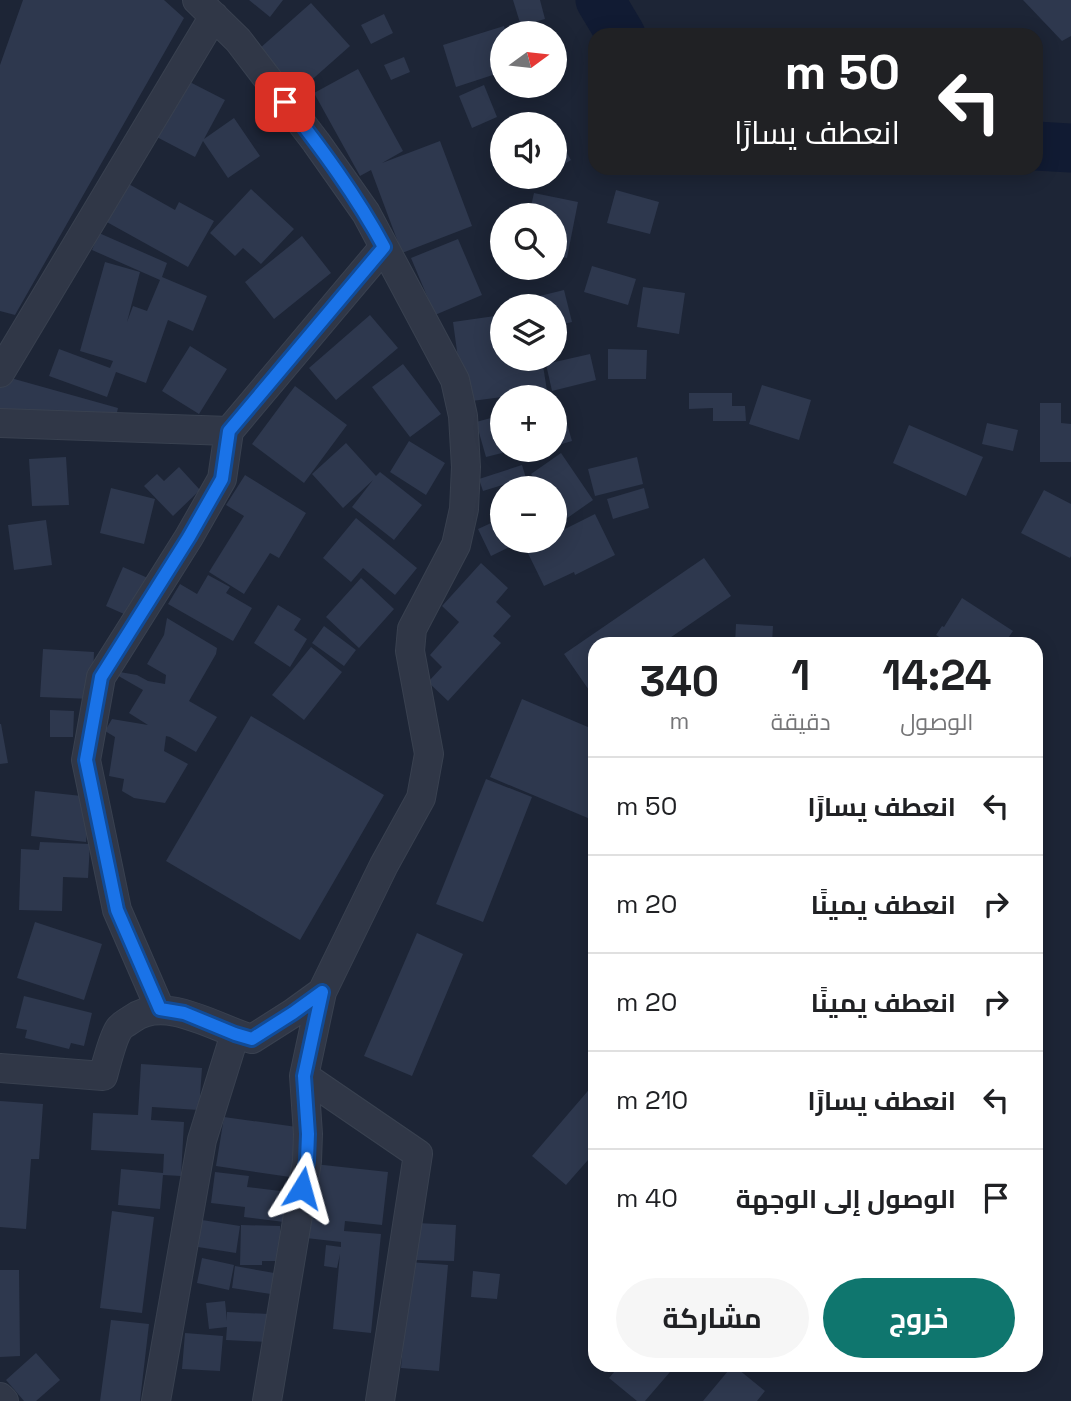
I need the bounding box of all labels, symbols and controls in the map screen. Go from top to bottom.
north arrow [490,21,567,98]
map controls [490,21,567,553]
text: 50 m [785,41,900,103]
icon: left [924,56,1015,147]
pin [255,72,315,132]
icon: arrive [266,83,304,121]
button: sound [490,112,567,189]
text: انعطف يسارًا [734,113,900,153]
button: search [490,203,567,280]
button: layers [490,294,567,371]
button: + [490,385,567,462]
button: − [490,476,567,553]
text: 1 [791,649,810,702]
text: 14:24 [882,649,991,702]
text: 340 [640,655,719,708]
text: m [669,706,689,736]
text: دقيقة [771,707,831,737]
text: الوصول [900,707,973,737]
icon: left [977,787,1015,825]
text: 50 m [616,789,677,823]
text: انعطف يسارًا [808,790,956,824]
icon: right [977,885,1015,923]
text: 20 m [616,887,677,921]
text: انعطف يمينًا [811,888,956,922]
icon: right [977,983,1015,1021]
text: 20 m [616,985,677,1019]
text: انعطف يمينًا [811,986,956,1020]
icon: left [977,1081,1015,1119]
text: 210 m [616,1083,688,1117]
text: انعطف يسارًا [808,1084,956,1118]
position arrow [265,1151,339,1225]
icon: arrive [977,1179,1015,1217]
text: 40 m [616,1181,678,1215]
text: الوصول إلى الوجهة [736,1182,956,1216]
button: مشاركة [616,1278,809,1358]
button: خروج [823,1278,1015,1358]

